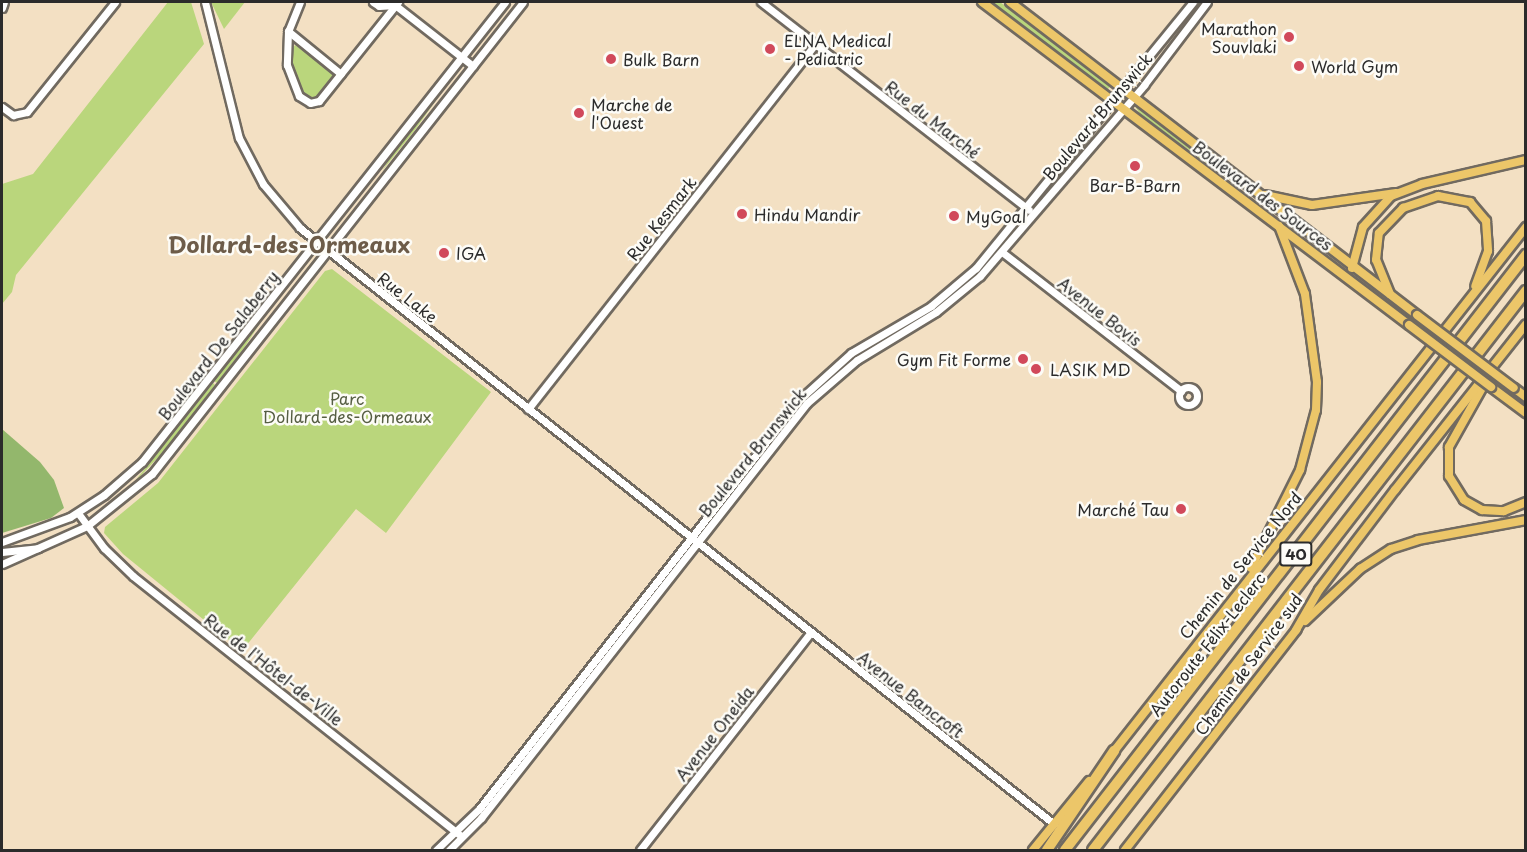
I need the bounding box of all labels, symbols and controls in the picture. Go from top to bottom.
place label: Marathon Souvlaki [1201,18,1277,56]
place label: ELNA Medical - Pediatric [784,30,893,68]
marker: Marathon Souvlaki [1282,30,1296,44]
marker: ELNA Medical - Pediatric [761,40,779,58]
street label: Boulevard Brunswick [1038,48,1156,184]
place label: Bulk Barn [623,49,700,69]
marker: Bulk Barn [604,52,618,66]
place label: World Gym [1311,56,1399,76]
marker: World Gym [1292,59,1306,73]
street label: Rue du Marché [881,75,985,163]
place label: Marche de l'Ouest [591,94,673,132]
marker: Marche de l'Ouest [572,106,586,120]
street label: Boulevard des Sources [1189,136,1337,254]
marker: Bar-B-Barn [1128,159,1142,173]
street label: Rue Kesmark [622,172,700,264]
place label: Bar-B-Barn [1089,175,1181,195]
place label: Hindu Mandir [754,204,860,224]
place label: MyGoal [966,206,1026,226]
marker: Hindu Mandir [735,207,749,221]
marker: MyGoal [947,209,961,223]
district label: Dollard-des-Ormeaux [168,231,410,257]
place label: IGA [456,243,486,263]
marker: IGA [437,246,451,260]
street label: Boulevard De Salaberry [154,267,282,423]
street label: Rue Lake [374,267,442,327]
street label: Avenue Bovis [1055,273,1145,349]
place label: Gym Fit Forme [896,349,1011,369]
marker: Gym Fit Forme [1016,352,1030,366]
place label: LASIK MD [1050,359,1131,379]
marker: LASIK MD [1027,360,1045,378]
street label: Boulevard Brunswick [694,384,810,520]
park label: Parc Dollard-des-Ormeaux [263,388,431,426]
street label: Chemin de Service Nord [1175,488,1305,642]
place label: Marché Tau [1077,499,1169,519]
marker: Marché Tau [1174,502,1188,516]
road number: 40 [1278,542,1314,566]
street label: Autoroute Félix-Leclerc [1145,568,1269,720]
street label: Chemin de Service sud [1190,589,1306,739]
street label: Rue de l'Hôtel-de-Ville [200,608,348,730]
street label: Avenue Bancroft [855,647,967,741]
street label: Avenue Oneida [671,682,757,784]

